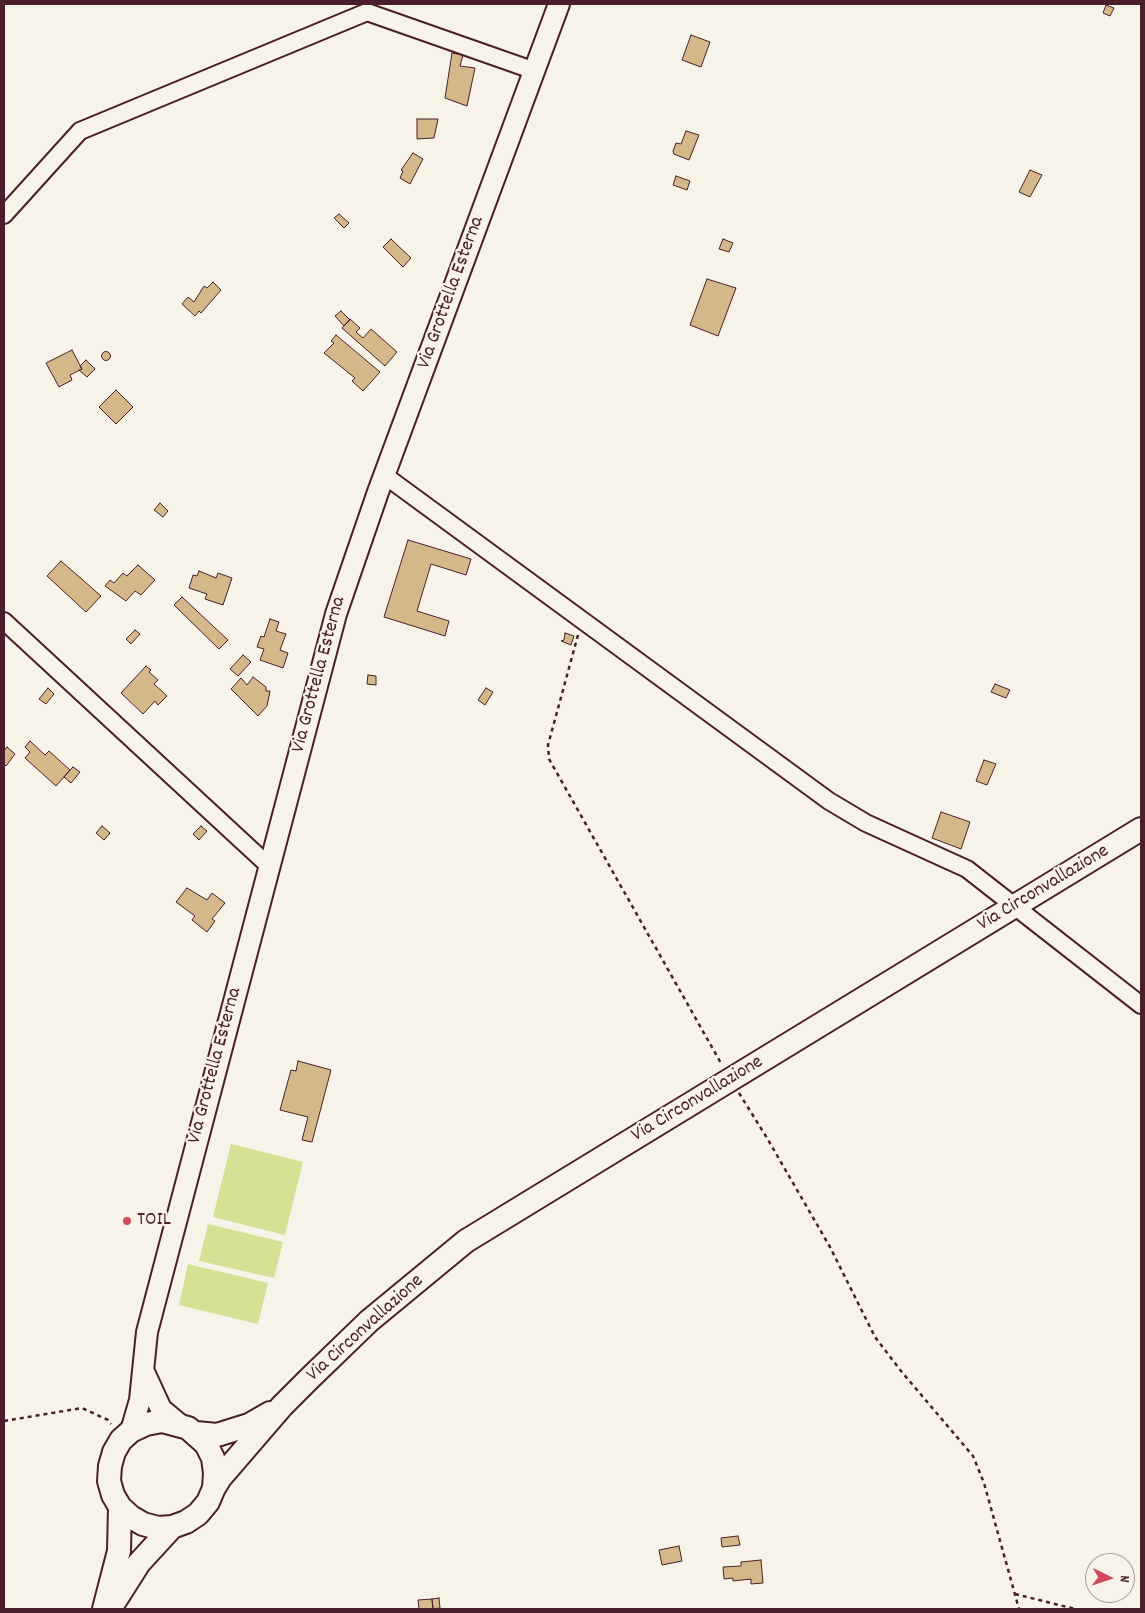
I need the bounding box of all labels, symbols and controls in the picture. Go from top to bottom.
street label: Via Grottella Esterna [413,214,491,372]
street label: Via Grottella Esterna [288,594,352,756]
street label: Via Circonvallazione [974,840,1114,938]
street label: Via Grottella Esterna [184,985,248,1147]
street label: Via Circonvallazione [628,1051,768,1149]
place label: TOIL [137,1209,171,1233]
marker: TOIL [121,1215,133,1227]
street label: Via Circonvallazione [303,1270,429,1388]
north arrow [1085,1553,1135,1603]
text: N [1114,1575,1134,1583]

